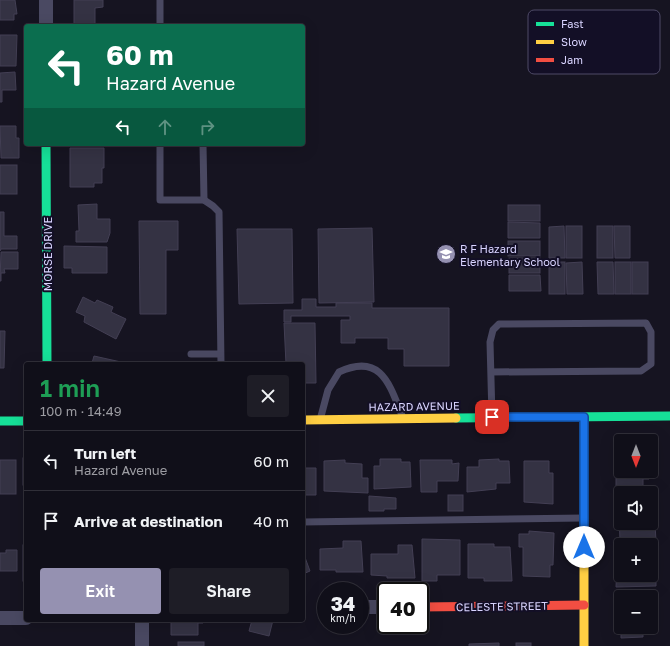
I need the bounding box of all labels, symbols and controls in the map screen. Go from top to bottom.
legend [528,10,660,74]
text: Fast [561,17,584,30]
text: Slow [561,35,587,48]
text: 60 m [106,38,173,71]
icon: left [40,40,92,92]
text: Jam [561,53,583,66]
text: Hazard Avenue [106,72,235,94]
icon: left [112,116,134,138]
icon: ahead [154,116,176,138]
icon: right [196,116,218,138]
street label: MORSE DRIVE [41,217,54,291]
place label: R F Hazard Elementary School [460,242,560,268]
school or university icon: R F Hazard Elementary School [435,243,457,265]
text: 1 min [40,373,100,402]
button: close [247,375,289,417]
street label: HAZARD AVENUE [368,399,460,413]
pin [475,400,509,434]
text: 100 m · 14:49 [40,403,122,419]
icon: arrive [481,406,503,428]
north arrow [614,434,658,478]
map controls [614,434,658,634]
text: Turn left [74,444,136,462]
icon: left [40,450,62,472]
text: 60 m [254,452,289,470]
text: Hazard Avenue [74,462,167,478]
button: sound [614,486,658,530]
icon: arrive [40,510,62,532]
text: Arrive at destination [74,512,223,530]
text: 40 m [254,512,289,530]
position arrow [563,526,605,568]
button: + [614,538,658,582]
button: Exit [40,568,161,614]
button: Share [169,568,289,614]
speed limit sign: 40 [377,582,429,634]
button: − [614,590,658,634]
text: 34 [331,591,355,615]
street label: CELESTE STREET [456,599,548,613]
text: km/h [330,612,356,624]

